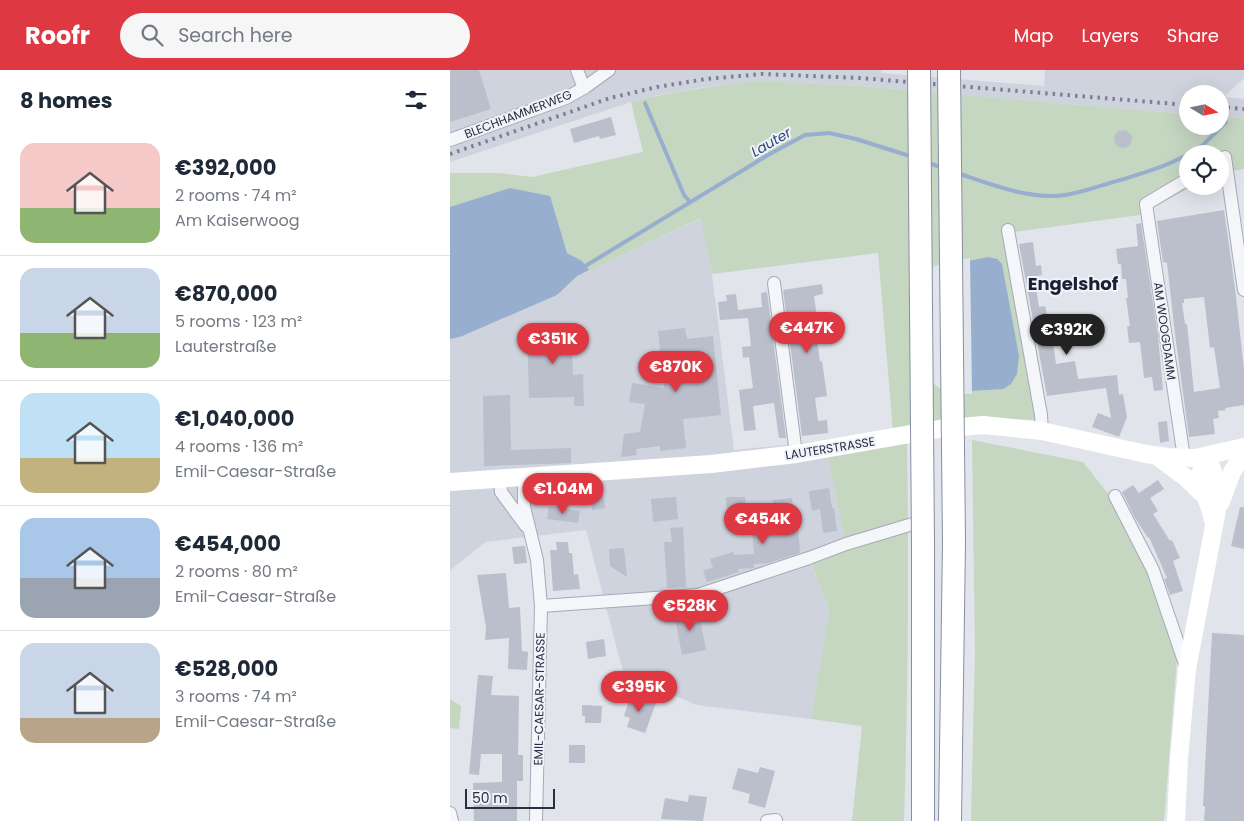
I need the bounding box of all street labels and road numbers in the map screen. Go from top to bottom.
street label: BLECHHAMMERWEG [462,86,574,142]
street label: AM WOOGDAMM [1150,281,1180,381]
street label: LAUTERSTRASSE [784,433,876,463]
street label: EMIL-CAESAR-STRASSE [529,632,549,766]

